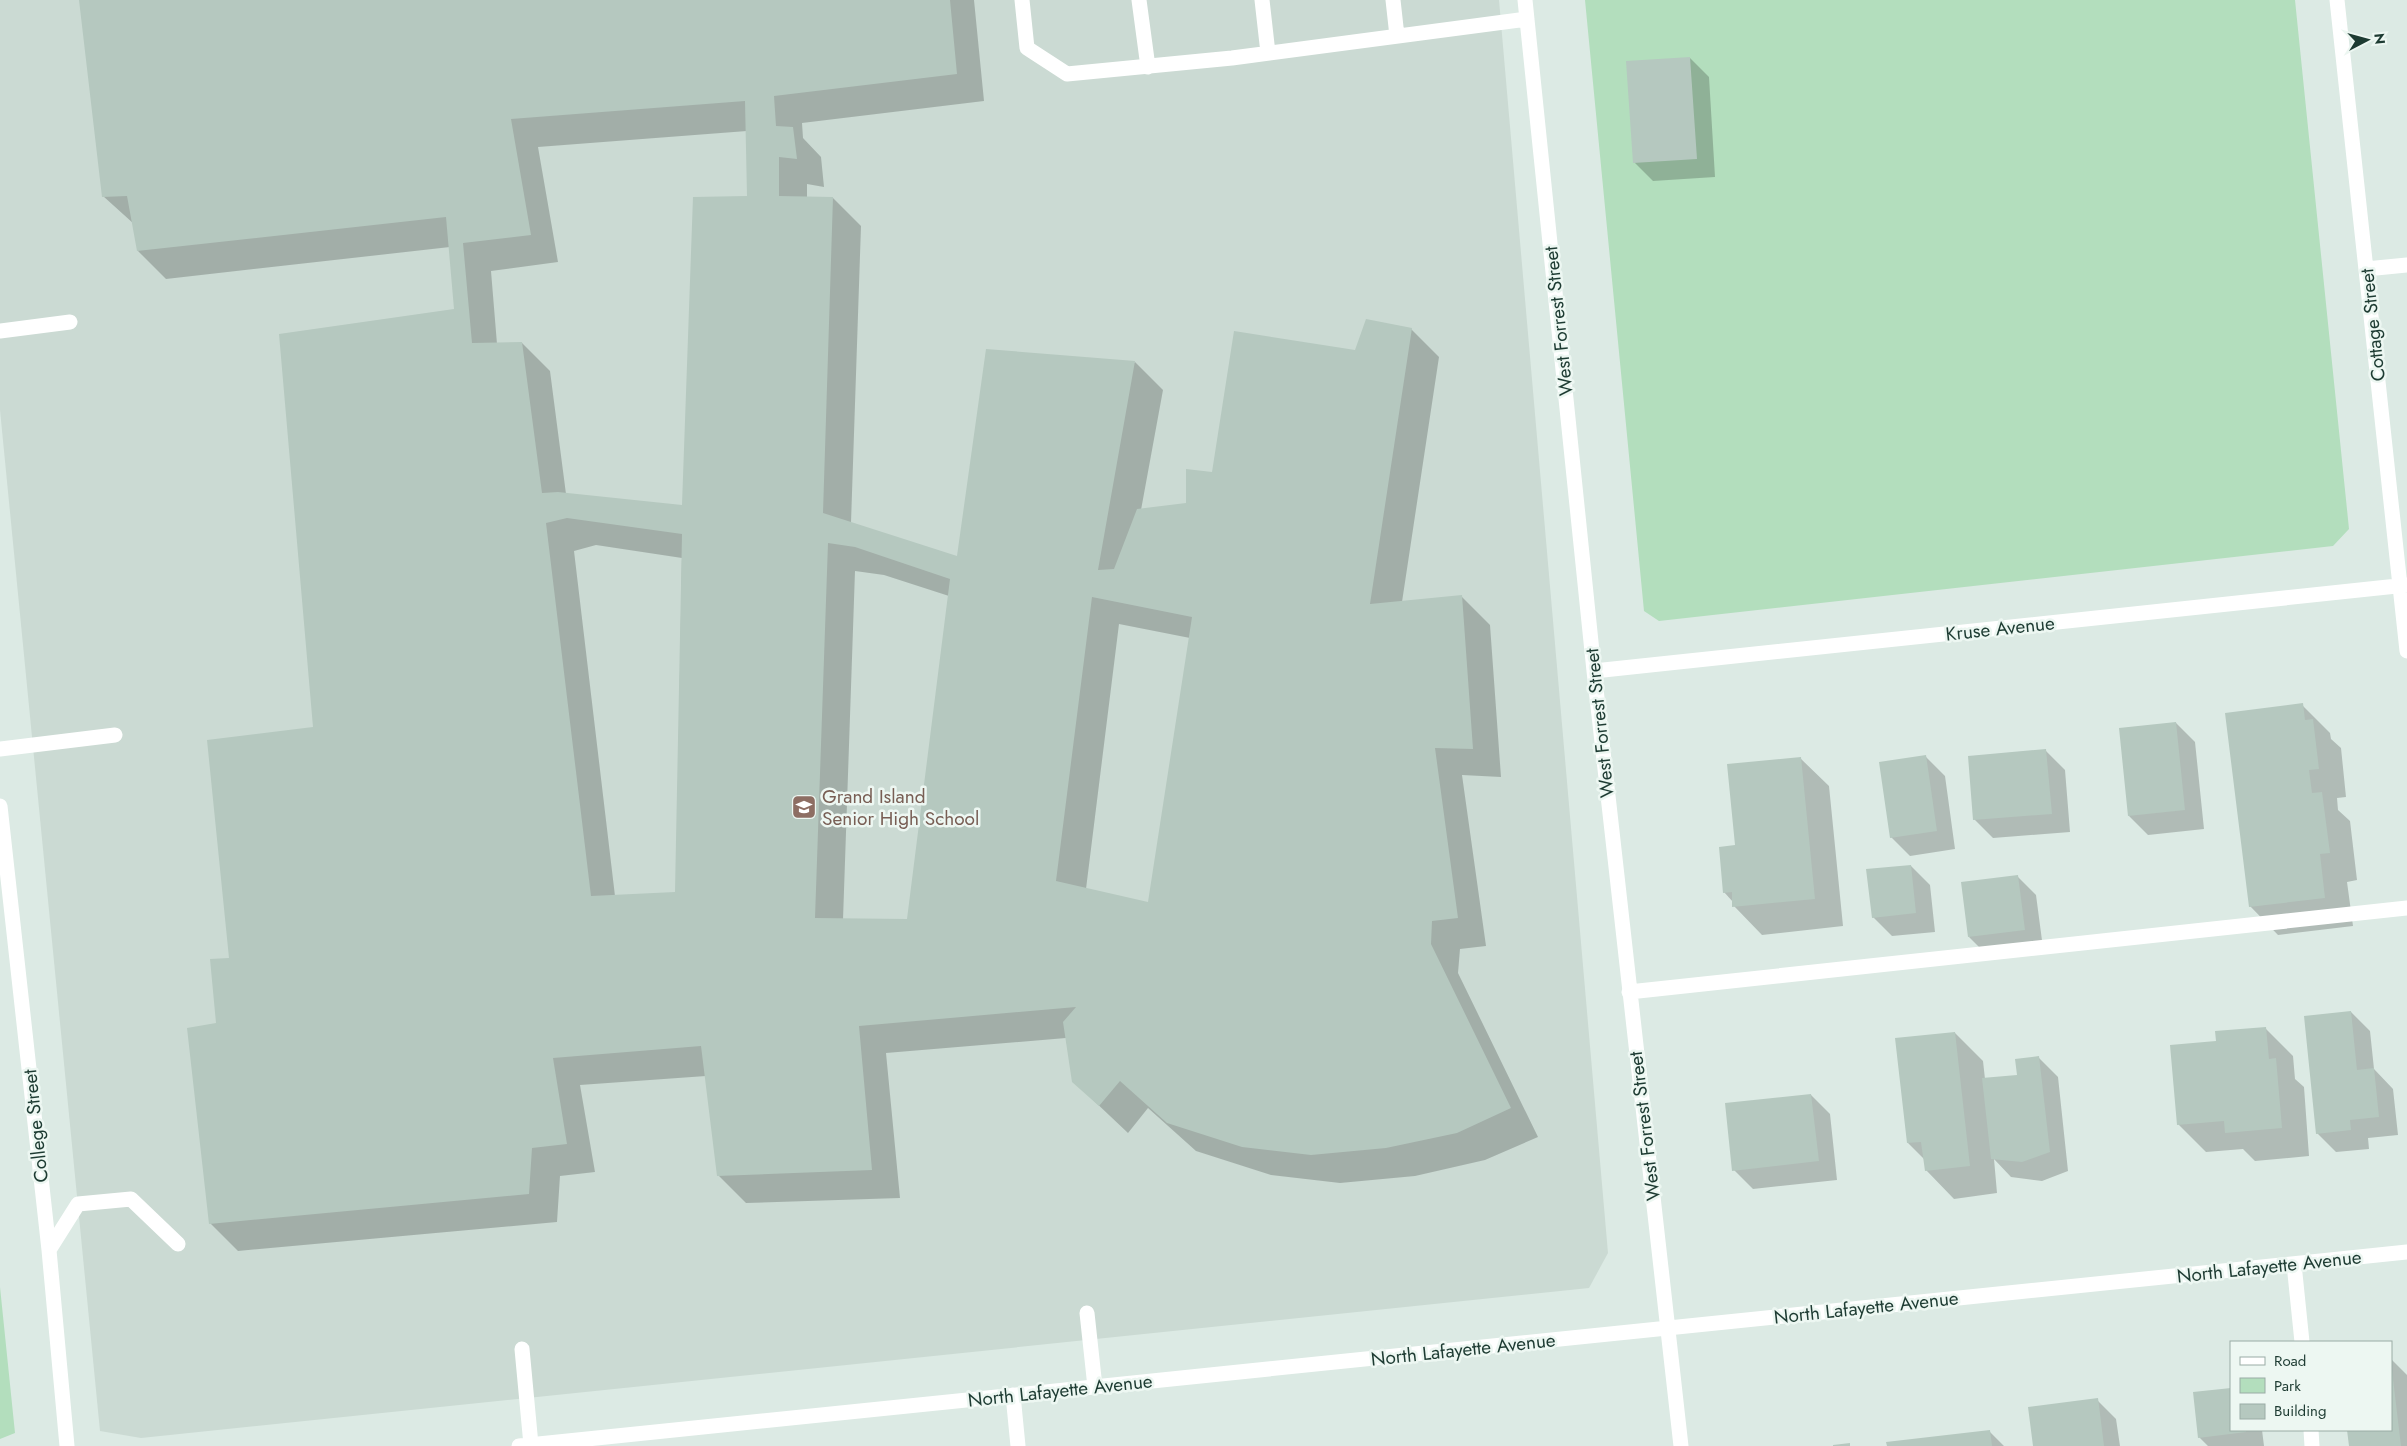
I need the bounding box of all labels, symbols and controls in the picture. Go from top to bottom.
north arrow [2342,15,2392,65]
text: N [2369,32,2390,45]
street label: West Forrest Street [1537,244,1580,397]
street label: Cottage Street [2353,267,2392,383]
street label: Kruse Avenue [1944,609,2056,648]
street label: West Forrest Street [1578,646,1621,799]
place label: Grand Island Senior High School [822,783,979,832]
school or university icon: Grand Island Senior High School [791,794,817,820]
street label: West Forrest Street [1622,1049,1667,1202]
street label: College Street [16,1068,55,1184]
street label: North Lafayette Avenue [2175,1243,2363,1290]
street label: North Lafayette Avenue [1772,1284,1960,1331]
street label: North Lafayette Avenue [1369,1326,1557,1373]
legend [2230,1341,2392,1431]
text: Road [2274,1350,2306,1372]
street label: North Lafayette Avenue [966,1367,1154,1414]
text: Park [2274,1375,2301,1397]
text: Building [2274,1400,2326,1422]

